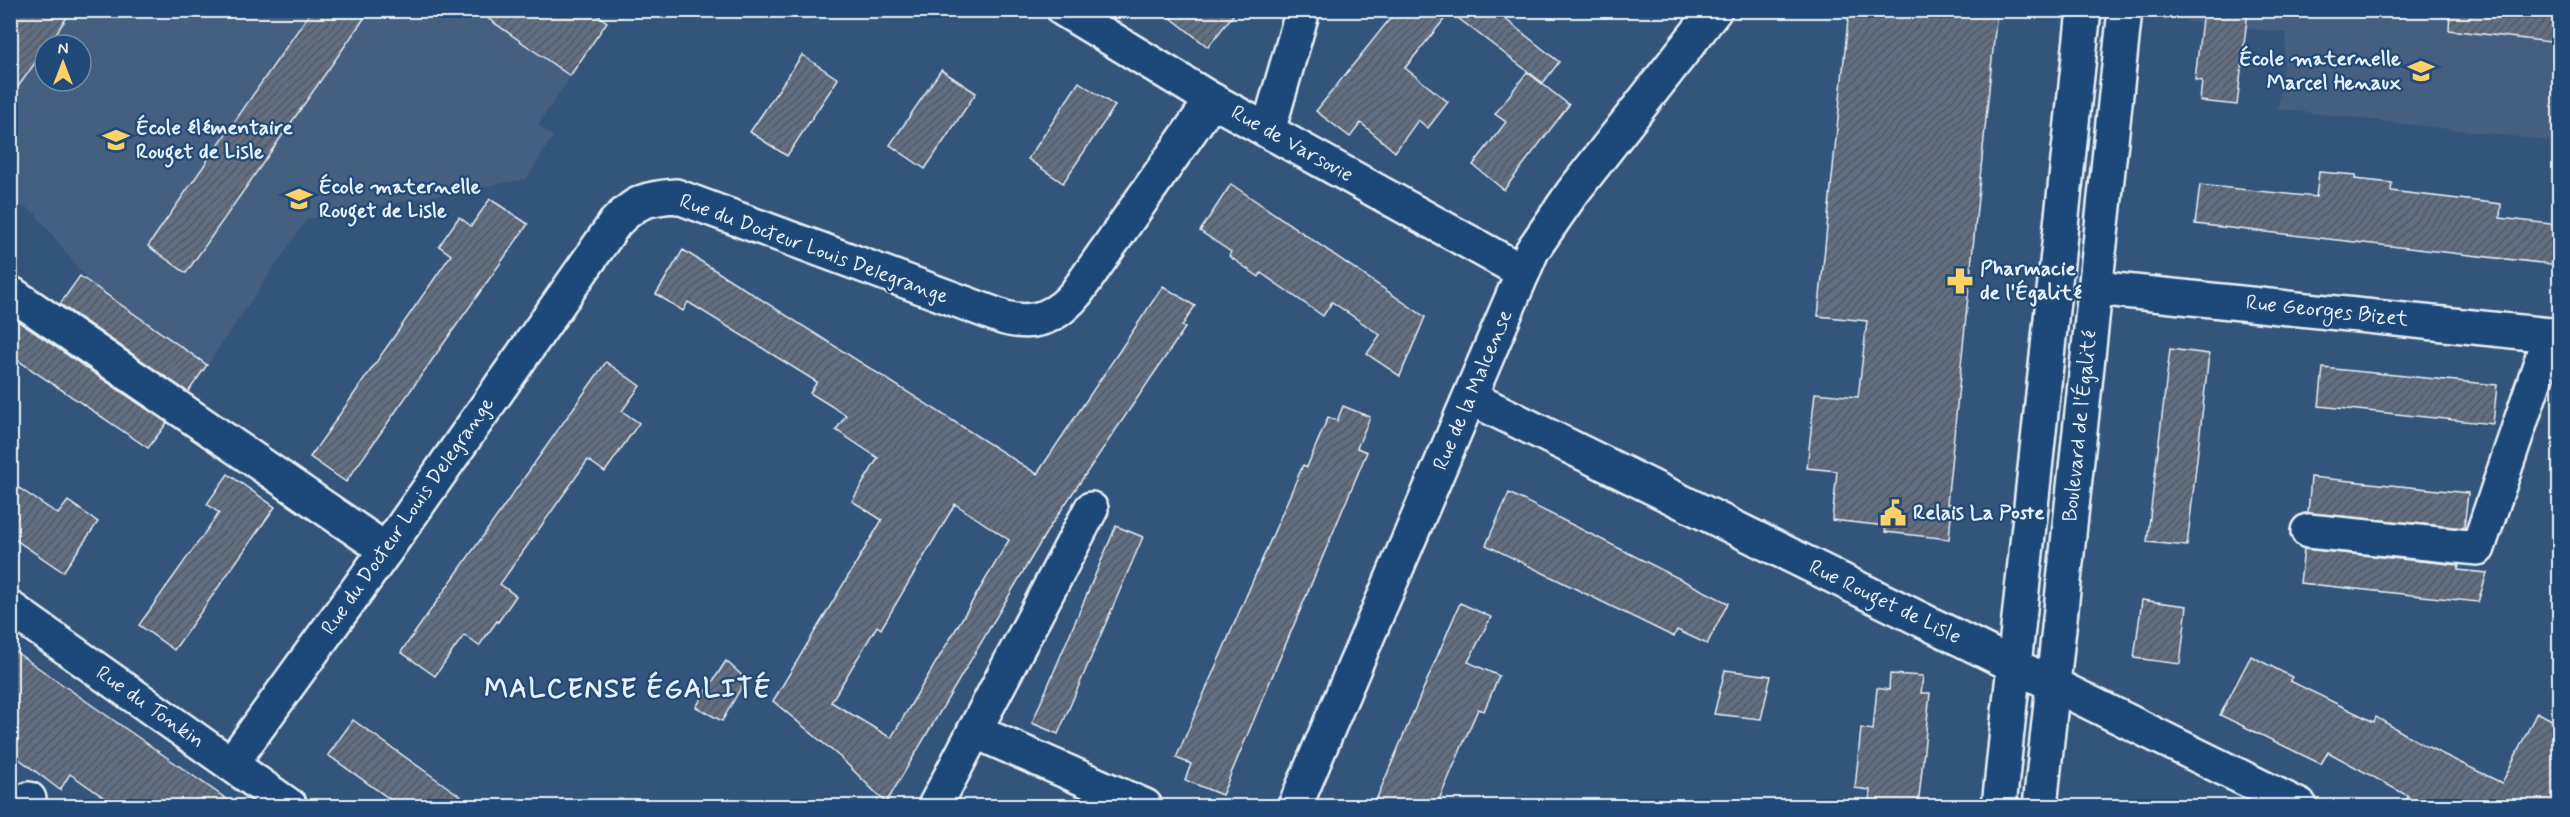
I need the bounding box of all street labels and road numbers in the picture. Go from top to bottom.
street label: Rue de Varsovie [1226,99,1358,189]
street label: Rue du Docteur Louis Delegrange [676,187,953,311]
street label: Rue Georges Bizet [2244,289,2410,335]
street label: Rue de la Malcense [1427,305,1519,475]
street label: Boulevard de l'Égalité [2056,329,2104,523]
street label: Rue du Docteur Louis Delegrange [315,391,501,641]
street label: Rue Rouget de Lisle [1803,553,1966,653]
street label: Rue du Tonkin [90,659,210,755]

